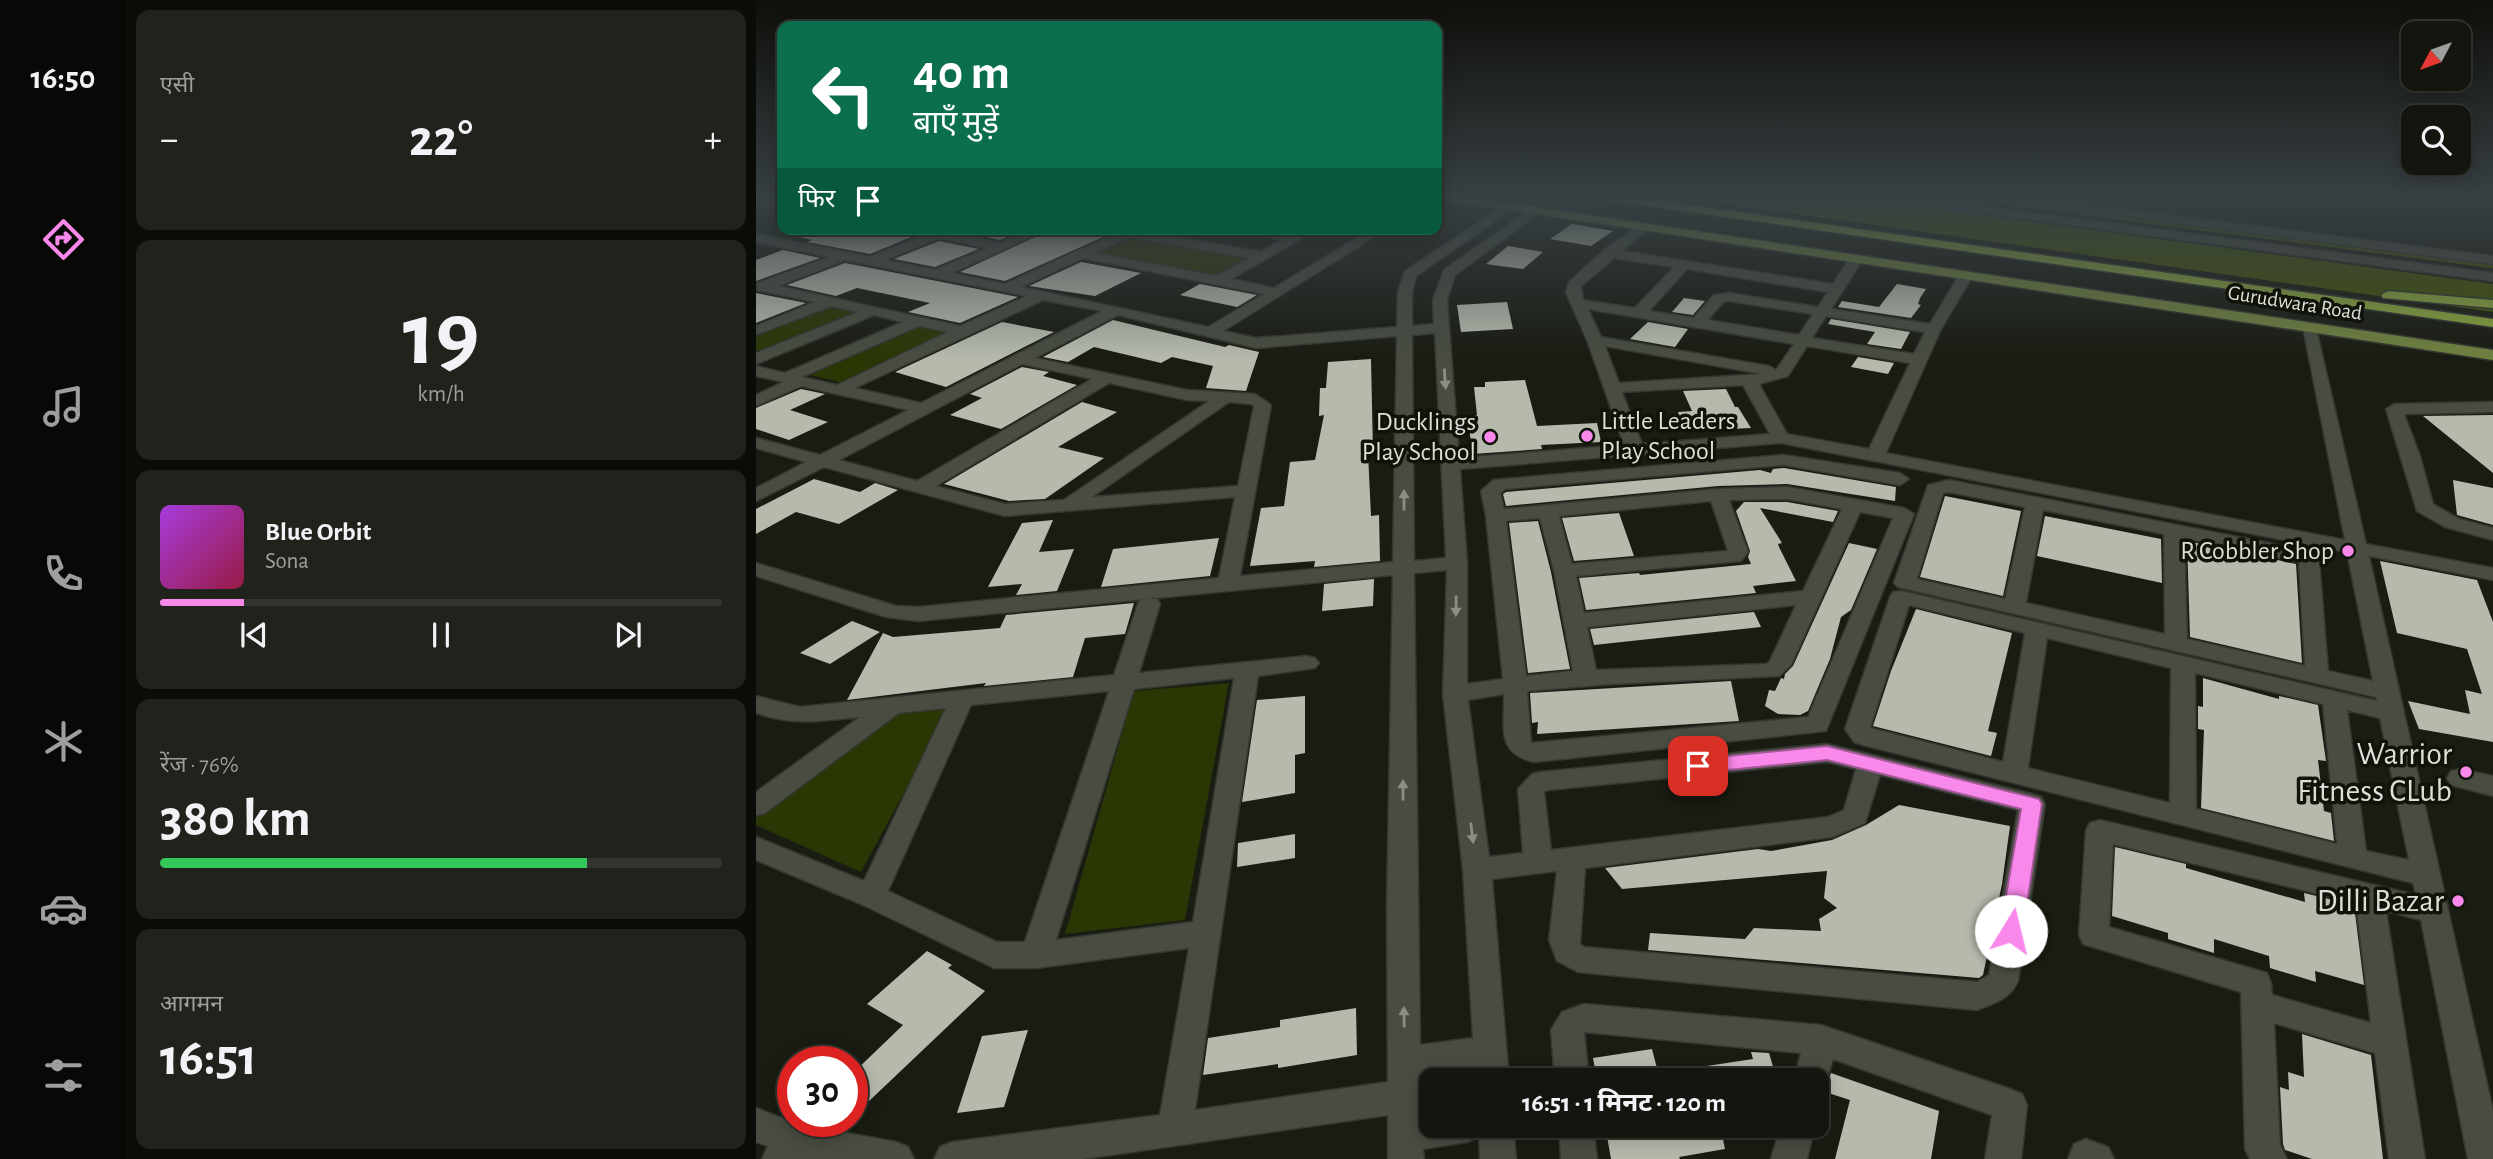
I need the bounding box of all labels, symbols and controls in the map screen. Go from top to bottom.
north arrow [2401,21,2471,91]
map controls [2401,21,2471,175]
icon: left [798,49,889,140]
text: 40 m [913,49,1010,98]
text: 16:50 [31,62,95,94]
text: एसी [160,74,194,97]
button: search [2401,105,2471,175]
text: बाएँ मुड़ें [913,107,999,139]
text: 22° [409,113,473,165]
text: − [160,121,178,159]
text: + [704,121,722,159]
icon: arrive [849,182,887,220]
text: फिर [798,186,835,212]
icon: directions [39,215,88,264]
street label: Gurudwara Road [2226,282,2364,324]
text: 19 [403,290,479,381]
one-way arrow [1440,369,1451,391]
icon: music [39,382,88,431]
text: km/h [417,383,465,406]
place label: Little Leaders Play School [1601,408,1735,464]
place label: Ducklings Play School [1362,409,1476,465]
marker: Little Leaders Play School [1579,428,1595,444]
marker: Ducklings Play School [1482,429,1498,445]
one-way arrow [1398,489,1410,511]
text: Blue Orbit [265,519,371,545]
place label: R Cobbler Shop [2180,538,2334,564]
marker: R Cobbler Shop [2340,543,2356,559]
icon: phone [39,549,88,598]
text: Sona [265,550,309,573]
one-way arrow [1451,596,1462,618]
icon: previous [235,616,273,654]
icon: pause [422,616,460,654]
icon: next [609,616,647,654]
icon: climate [39,717,88,766]
pin [1668,736,1728,796]
place label: Warrior Fitness CLub [2297,738,2453,807]
icon: arrive [1679,747,1717,785]
text: रेंज · 76% [160,754,239,777]
marker: Warrior Fitness CLub [2458,764,2474,780]
one-way arrow [1397,779,1409,801]
text: 380 km [160,793,311,845]
one-way arrow [1467,822,1478,844]
icon: car [39,884,88,933]
place label: Dilli Bazar [2317,885,2445,917]
marker: Dilli Bazar [2450,893,2466,909]
position arrow [1974,894,2048,968]
text: आगमन [160,993,223,1016]
one-way arrow [1398,1006,1410,1028]
text: 16:51 [160,1032,257,1084]
speed limit sign: 30 [777,1046,868,1137]
icon: filters [39,1051,88,1100]
text: 16:51 · 1 मिनट · 120 m [1522,1090,1726,1116]

